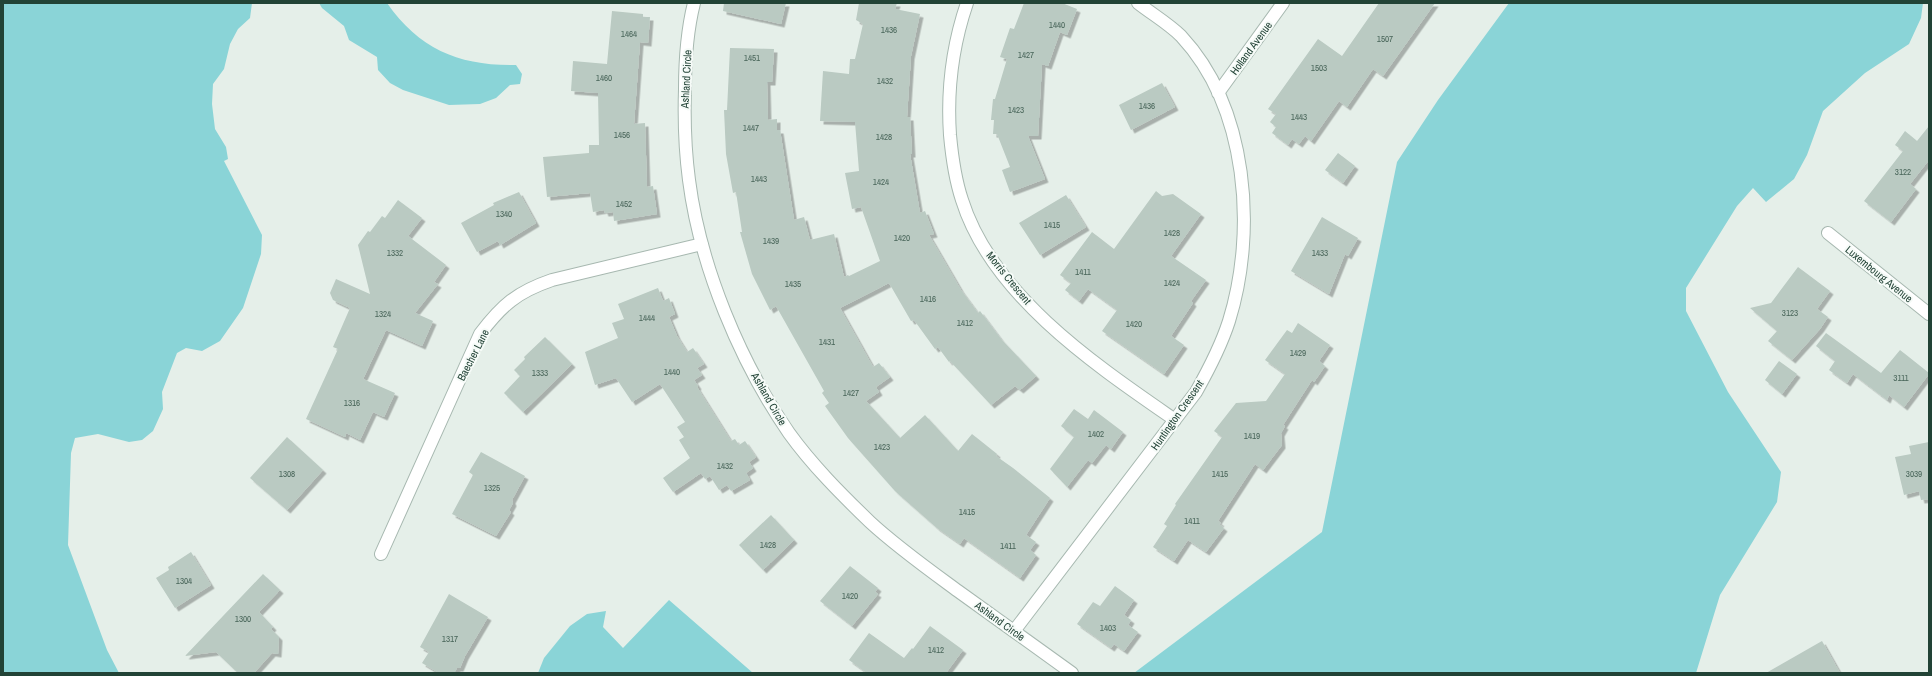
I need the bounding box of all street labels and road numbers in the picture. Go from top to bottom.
street label: Holland Avenue [1227,18,1275,78]
street label: Ashland Circle [677,49,695,110]
street label: Luxembourg Avenue [1843,243,1915,305]
street label: Morris Crescent [983,249,1035,308]
street label: Baecher Lane [454,327,492,383]
street label: Ashland Circle [748,369,790,428]
street label: Huntington Crescent [1148,377,1207,453]
street label: Ashland Circle [971,598,1028,644]

